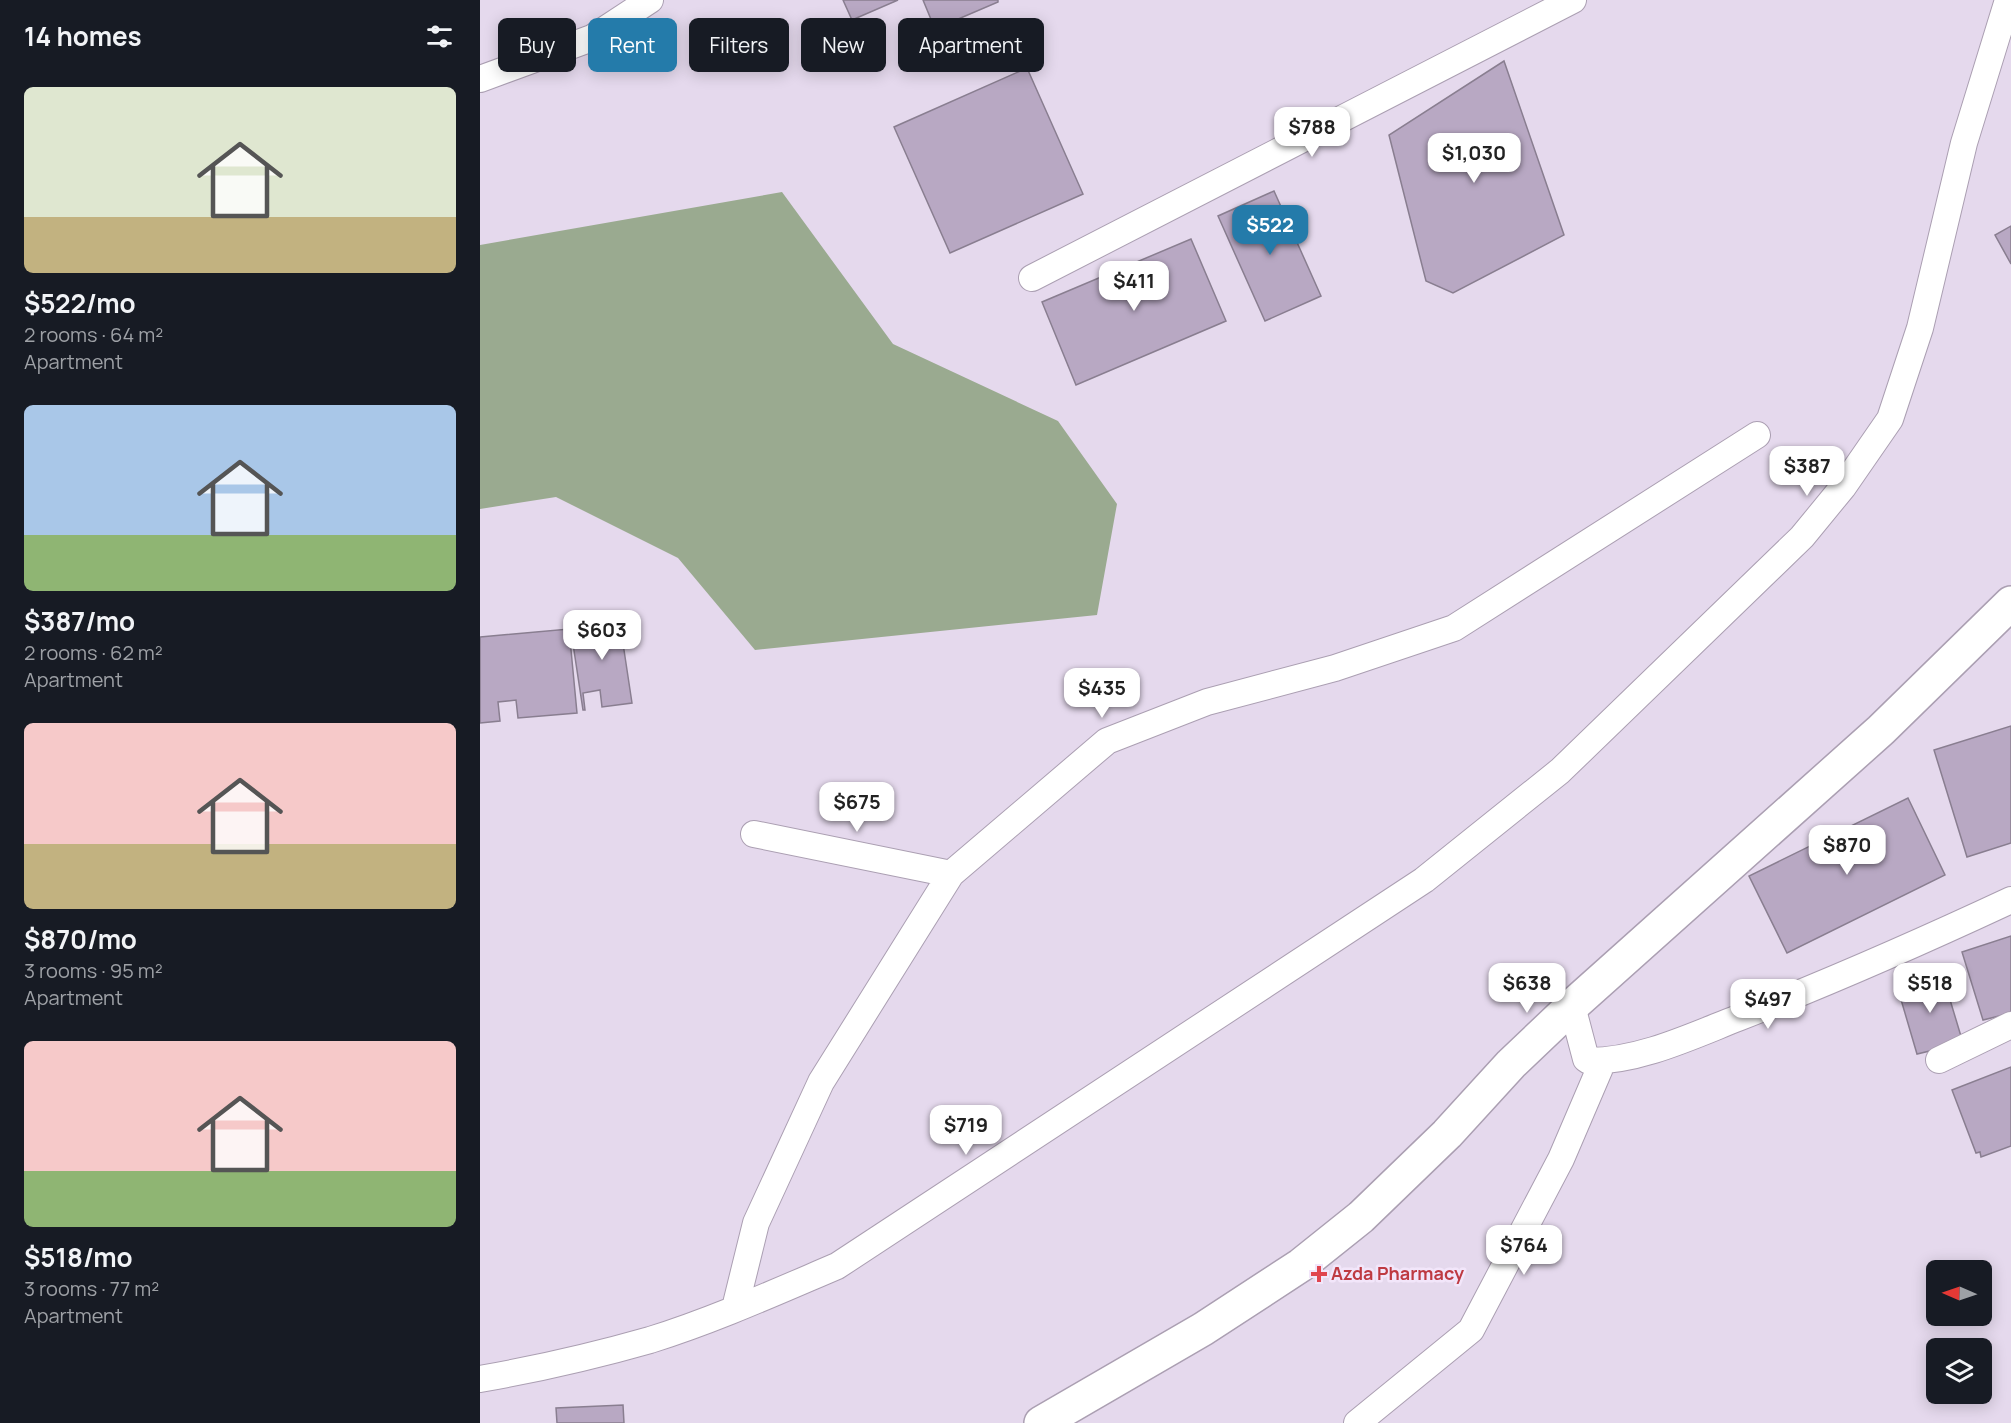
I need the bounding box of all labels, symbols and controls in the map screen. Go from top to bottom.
text: 14 homes [24,18,142,54]
chip: Buy [498,18,576,72]
chip: Rent [588,18,677,72]
chip: Filters [689,18,789,72]
chip: New [801,18,886,72]
chip: Apartment [898,18,1044,72]
icon: filters [423,20,456,53]
pin: $788 [1276,107,1348,158]
text: $788 [1288,113,1336,140]
icon: home [186,126,294,234]
pin: $1,030 [1425,133,1523,184]
text: $1,030 [1442,139,1506,166]
pin: $522 [1234,205,1306,256]
text: $522 [1246,211,1294,238]
pin: $411 [1098,261,1170,312]
text: $411 [1113,267,1155,294]
text: $522/mo [24,285,136,321]
text: 2 rooms · 64 m² [24,321,163,348]
text: Apartment [24,348,123,375]
icon: home [186,444,294,552]
pin: $387 [1771,446,1843,497]
text: $387 [1783,452,1831,479]
text: $387/mo [24,603,135,639]
pin: $603 [566,610,638,661]
text: $603 [577,616,627,643]
text: 2 rooms · 62 m² [24,639,163,666]
text: Apartment [24,666,123,693]
pin: $435 [1066,668,1138,719]
text: $435 [1078,674,1126,701]
icon: home [186,762,294,870]
pin: $675 [821,782,893,833]
text: $675 [833,788,881,815]
pin: $870 [1811,825,1883,876]
text: $870 [1823,831,1871,858]
text: $870/mo [24,921,137,957]
text: 3 rooms · 95 m² [24,957,163,984]
pin: $638 [1491,963,1563,1014]
pin: $518 [1894,963,1966,1014]
text: $638 [1503,969,1551,996]
text: $518 [1907,969,1953,996]
pin: $497 [1732,979,1804,1030]
text: Apartment [24,984,123,1011]
text: $497 [1744,985,1792,1012]
icon: home [186,1080,294,1188]
pin: $719 [930,1105,1002,1156]
text: $719 [944,1111,988,1138]
pin: $764 [1488,1225,1560,1276]
text: $764 [1500,1231,1548,1258]
text: $518/mo [24,1239,133,1275]
north arrow [1926,1260,1992,1326]
map controls [1926,1260,1992,1404]
place label: Azda Pharmacy [1331,1261,1464,1285]
marker: Azda Pharmacy [1312,1267,1326,1281]
text: 3 rooms · 77 m² [24,1275,159,1302]
text: Apartment [24,1302,123,1329]
button: layers [1926,1338,1992,1404]

